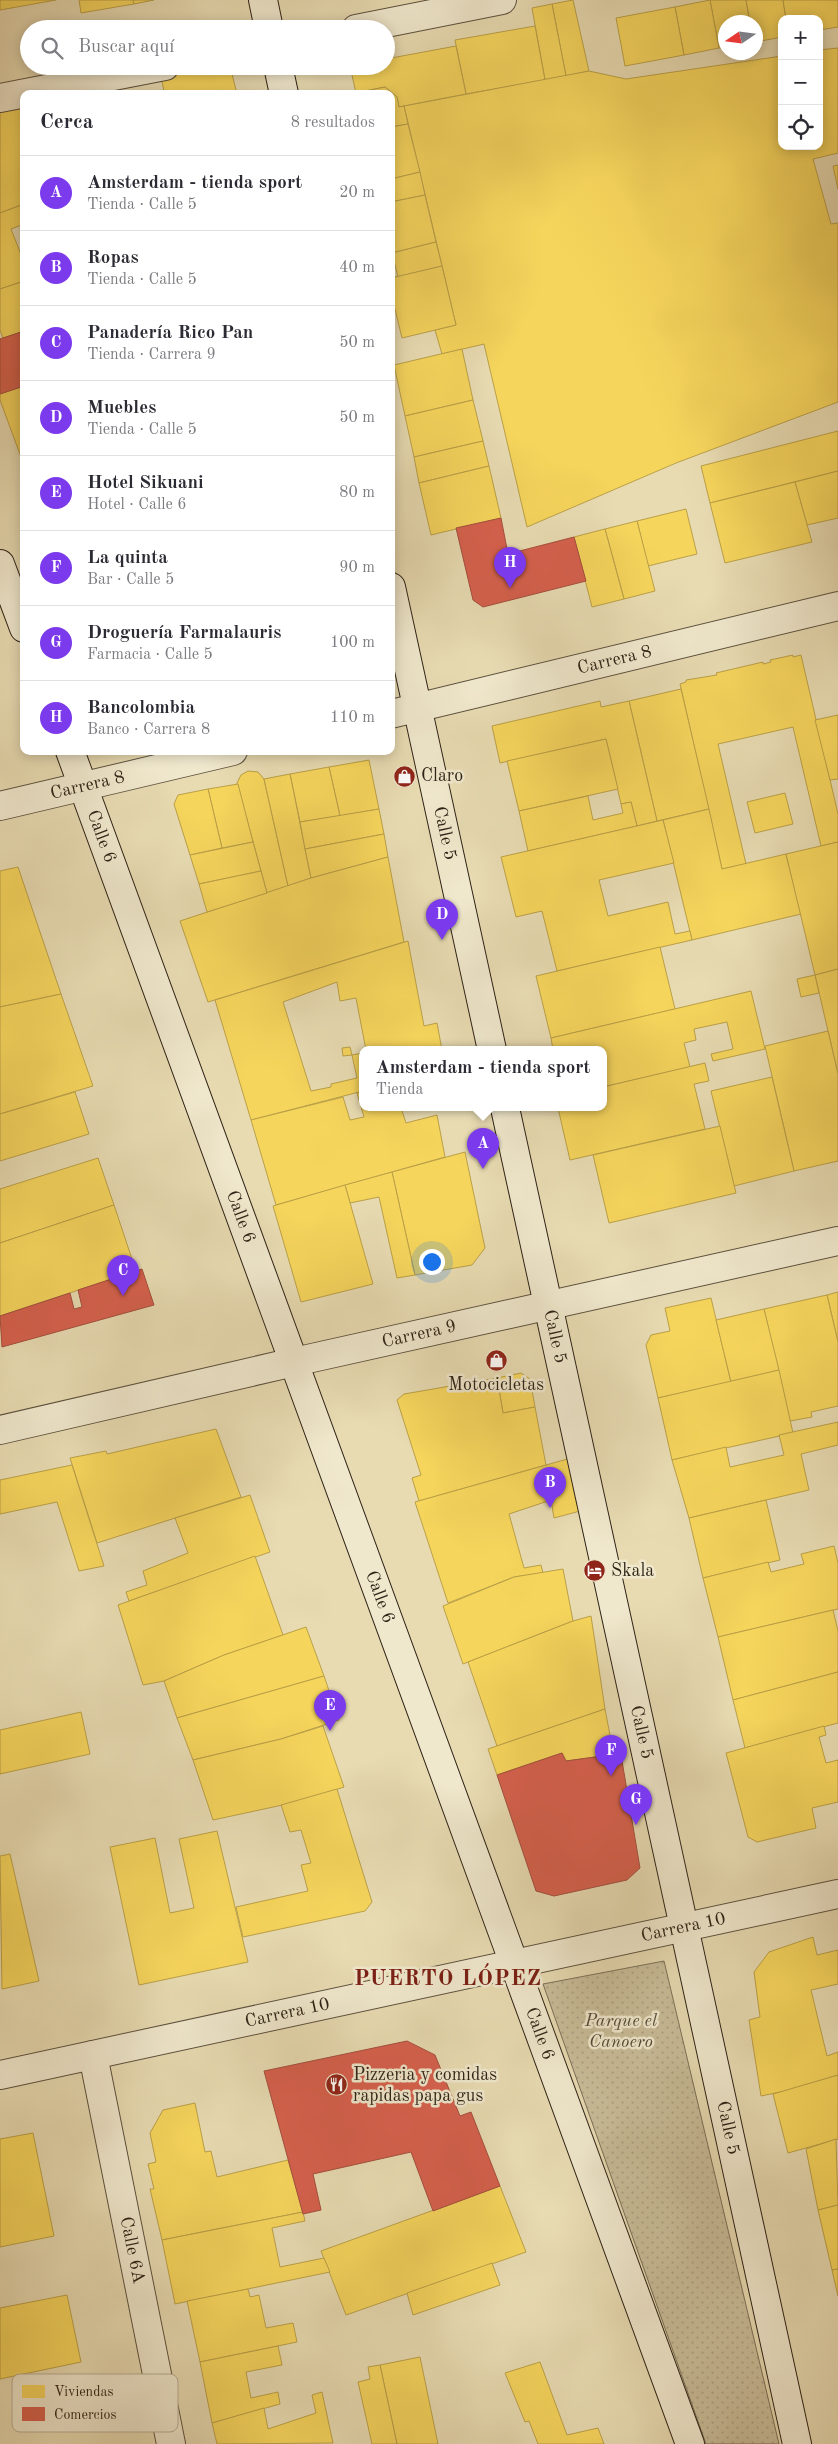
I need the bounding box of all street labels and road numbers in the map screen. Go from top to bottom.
street label: Carrera 8 [576,642,654,678]
street label: Carrera 8 [49,768,127,803]
street label: Calle 5 [430,805,459,862]
street label: Calle 6 [83,808,119,865]
street label: Calle 6 [223,1188,258,1245]
street label: Calle 5 [540,1308,570,1365]
street label: Carrera 9 [380,1317,458,1351]
street label: Calle 6 [362,1568,398,1626]
street label: Calle 5 [627,1704,656,1761]
street label: Carrera 10 [639,1910,727,1945]
street label: Carrera 10 [243,1995,331,2031]
street label: Calle 6 [522,2005,558,2062]
street label: Calle 5 [713,2099,743,2156]
street label: Calle 6A [117,2215,148,2286]

